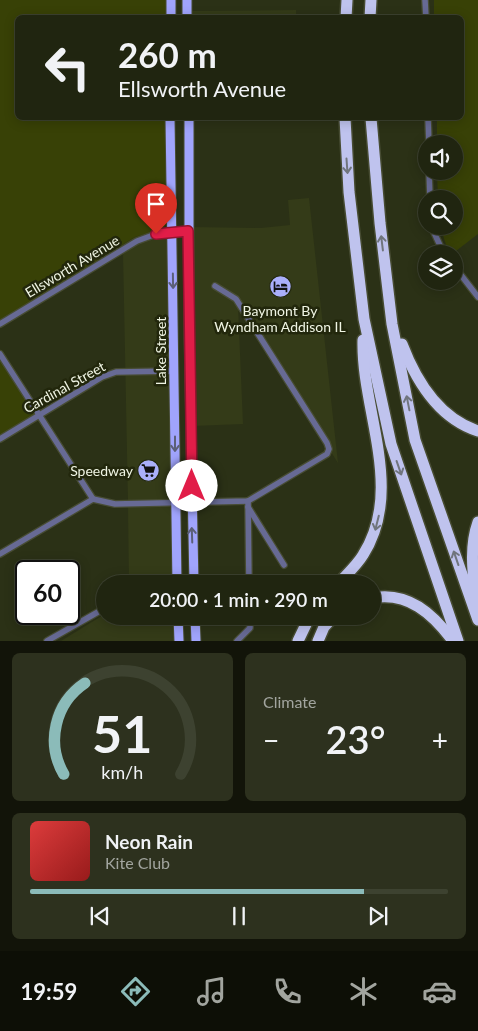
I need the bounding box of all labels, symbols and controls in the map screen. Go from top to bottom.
text: 260 m [118,33,217,75]
icon: left [35,35,100,100]
text: Ellsworth Avenue [118,75,286,102]
map controls [418,135,463,290]
button: sound [418,135,463,180]
one-way arrow [343,158,352,174]
pin [135,183,177,234]
icon: arrive [142,190,170,218]
button: search [418,190,463,235]
street label: Ellsworth Avenue [22,231,122,301]
one-way arrow [377,235,387,251]
button: layers [418,245,463,290]
one-way arrow [168,272,178,289]
hotel icon: Baymont By Wyndham Addison IL [268,275,292,299]
place label: Baymont By Wyndham Addison IL [214,302,346,335]
street label: Lake Street [152,317,169,385]
street label: Cardinal Street [20,358,108,416]
one-way arrow [403,395,412,411]
one-way arrow [170,435,180,451]
supermarket icon: Speedway [137,458,161,482]
position arrow [165,459,217,511]
one-way arrow [395,460,404,475]
place label: Speedway [70,462,134,479]
one-way arrow [372,515,381,531]
one-way arrow [188,527,197,543]
one-way arrow [451,550,460,566]
speed limit sign: 60 [15,560,80,625]
text: 20:00 · 1 min · 290 m [149,588,328,611]
text: Climate [263,692,316,711]
text: 51 [92,702,153,764]
text: 23° [326,716,385,762]
text: − [263,723,279,757]
text: + [432,723,448,757]
text: km/h [102,761,143,783]
text: Neon Rain [105,830,193,853]
text: Kite Club [105,853,170,872]
icon: previous [86,902,114,930]
icon: pause [225,902,253,930]
icon: next [364,902,392,930]
icon: directions [118,974,153,1009]
icon: music [194,974,229,1009]
icon: phone [270,974,305,1009]
icon: climate [346,974,381,1009]
icon: car [422,974,457,1009]
text: 19:59 [21,978,77,1005]

